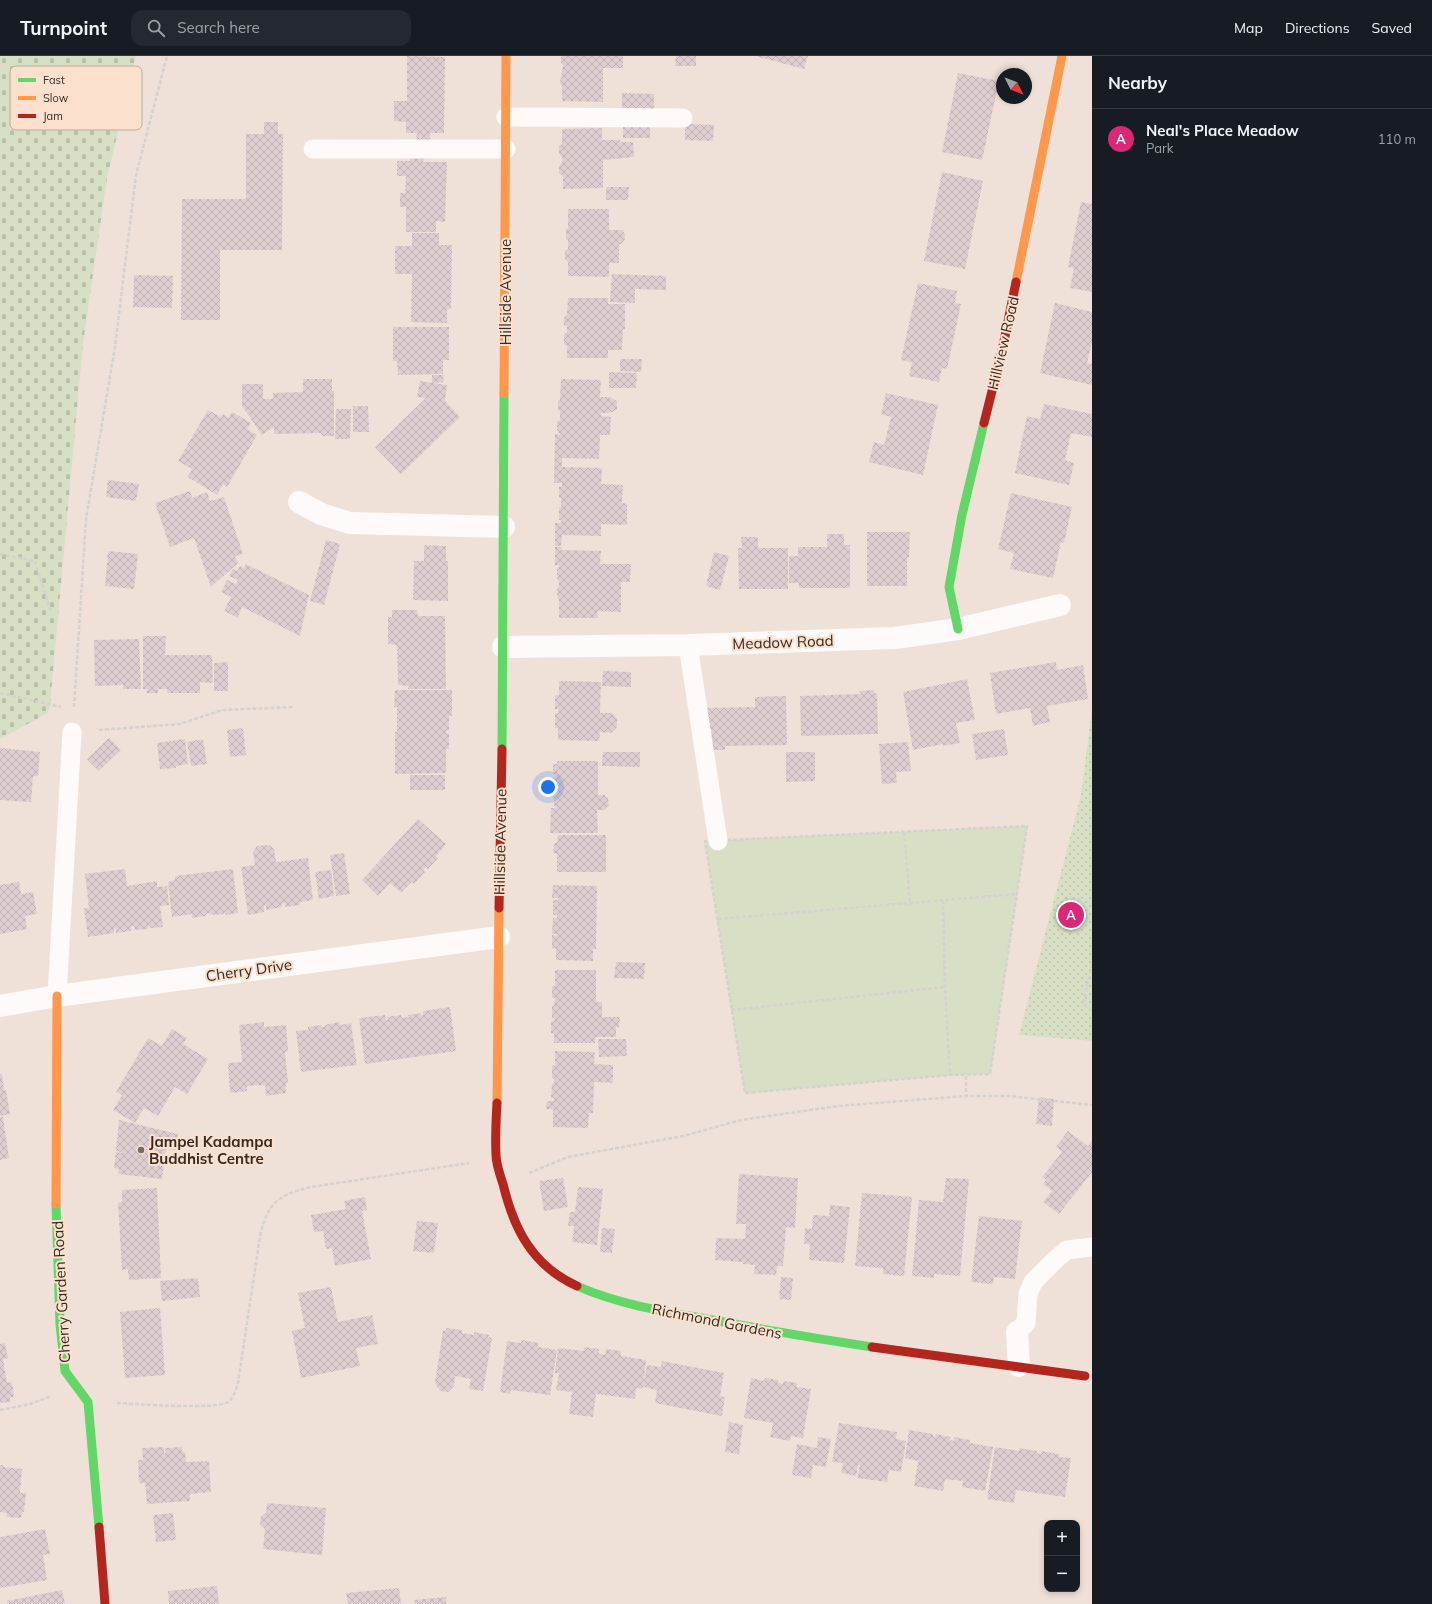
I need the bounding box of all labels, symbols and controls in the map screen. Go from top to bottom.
search box [131,10,411,46]
text: Turnpoint [20,16,107,40]
icon: search [145,17,167,39]
text: Search here [177,18,260,37]
text: Map [1234,19,1263,37]
text: Directions [1285,19,1350,37]
text: Saved [1372,19,1412,37]
legend [10,66,142,130]
north arrow [996,68,1032,104]
text: Nearby [1108,72,1167,93]
text: Fast [43,73,65,87]
text: Slow [43,91,69,105]
text: Jam [43,109,63,123]
text: Neal's Place Meadow [1146,121,1299,140]
text: A [1116,131,1126,147]
text: 110 m [1378,131,1416,147]
text: Park [1146,140,1173,156]
street label: Hillside Avenue [496,239,515,345]
street label: Hillview Road [983,294,1023,392]
street label: Meadow Road [732,631,834,653]
your location [538,777,558,797]
street label: Hillside Avenue [490,789,510,895]
pin: A [1058,900,1084,930]
street label: Cherry Drive [205,955,293,985]
place label: Jampel Kadampa Buddhist Centre [149,1132,273,1168]
marker: Jampel Kadampa Buddhist Centre [136,1145,146,1155]
street label: Cherry Garden Road [48,1220,74,1364]
street label: Richmond Gardens [650,1299,784,1343]
map controls [1044,1520,1080,1592]
button: + [1044,1520,1080,1556]
button: − [1044,1556,1080,1592]

